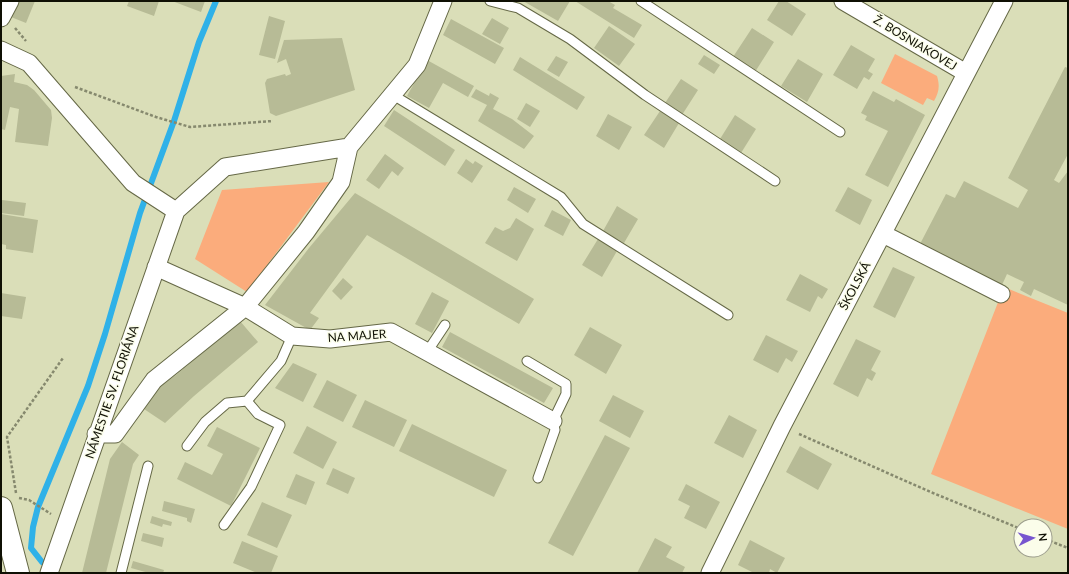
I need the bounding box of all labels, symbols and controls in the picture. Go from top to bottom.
street label: Ž. BOSNIAKOVEJ [871,12,960,73]
street label: ŠKOLSKÁ [836,258,874,312]
street label: NÁMESTIE SV. FLORIÁNA [82,322,142,461]
street label: NA MAJER [327,326,387,345]
north arrow [1013,518,1053,558]
text: N [1037,532,1050,542]

